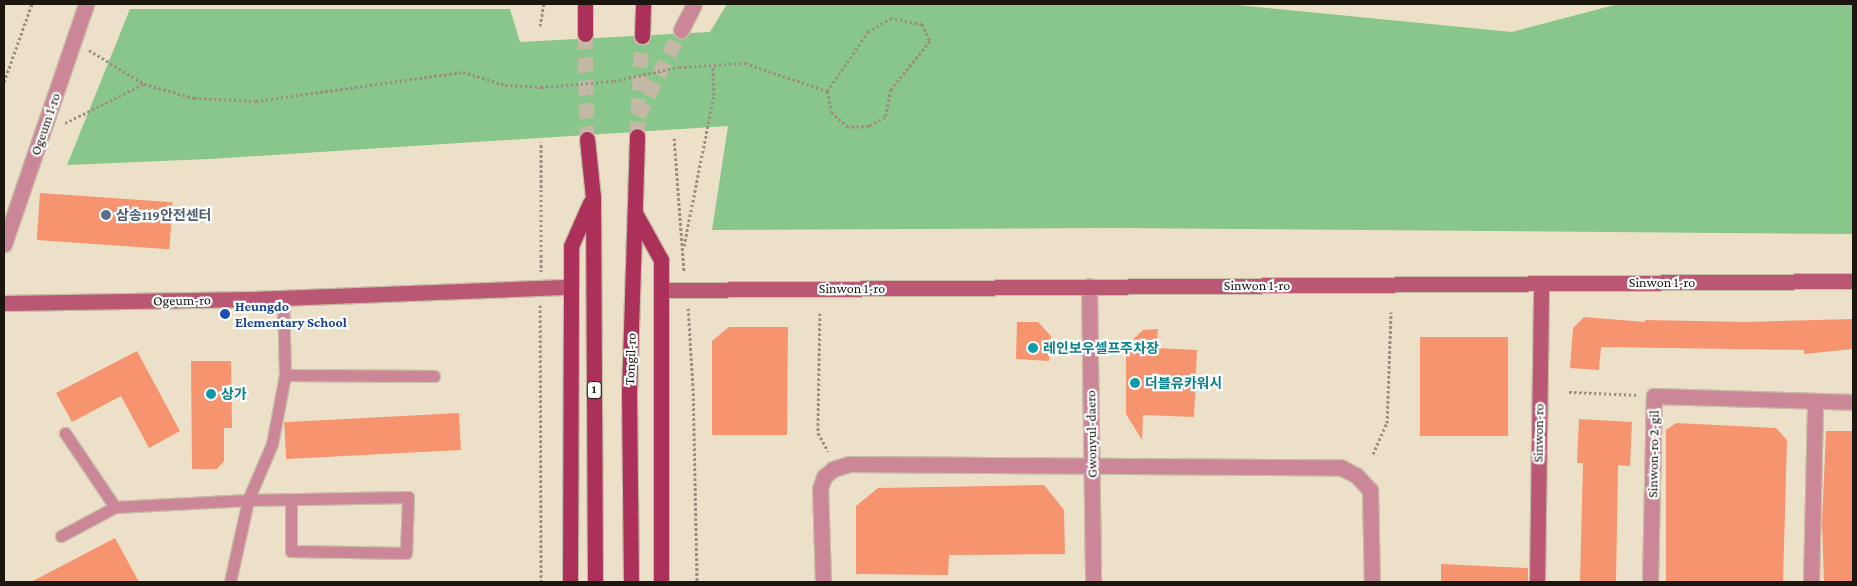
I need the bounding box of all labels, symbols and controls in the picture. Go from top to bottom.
street label: Ogeum 1-ro [27,91,63,157]
place label: 삼송119안전센터 [116,207,211,223]
marker: 삼송119안전센터 [100,209,112,221]
street label: Sinwon 1-ro [1629,274,1695,290]
street label: Sinwon 1-ro [1224,277,1290,293]
street label: Sinwon 1-ro [819,280,885,296]
street label: Ogeum-ro [153,291,211,309]
place label: Heungdo Elementary School [235,298,347,331]
marker: Heungdo Elementary School [219,308,231,320]
street label: Tongil-ro [621,333,639,385]
place label: 레인보우셀프주차장 [1043,340,1159,356]
marker: 레인보우셀프주차장 [1027,342,1039,354]
place label: 더블유카워시 [1145,375,1222,391]
marker: 더블유카워시 [1129,377,1141,389]
road number: 1 [586,380,602,400]
place label: 상가 [221,386,247,402]
marker: 상가 [205,388,217,400]
street label: Gwonyul-daero [1082,390,1100,478]
street label: Sinwon-ro [1529,403,1547,463]
street label: Sinwon-ro 2-gil [1644,410,1662,498]

